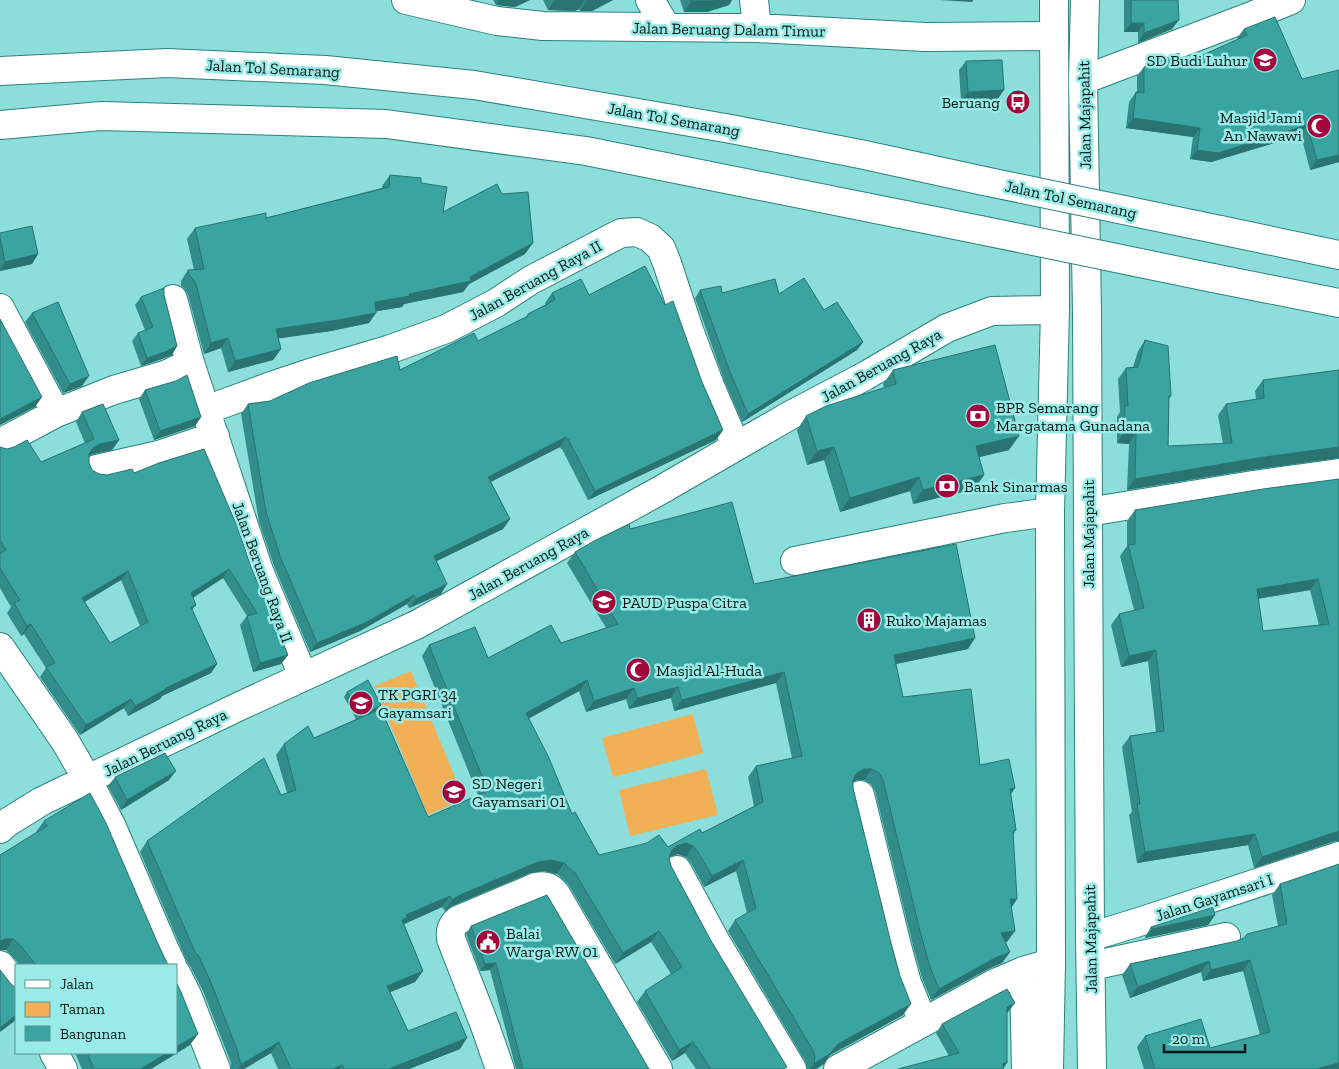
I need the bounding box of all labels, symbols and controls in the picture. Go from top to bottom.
street label: Jalan Beruang Dalam Timur [632,18,826,41]
school or university icon: SD Budi Luhur [1252,47,1278,73]
place label: SD Budi Luhur [1147,51,1248,70]
street label: Jalan Tol Semarang [206,56,341,82]
street label: Jalan Majapahit [1074,60,1095,170]
bus stop icon: Beruang [1005,89,1031,115]
place label: Beruang [941,93,1000,112]
street label: Jalan Tol Semarang [606,98,742,141]
place label: Masjid Jami An Nawawi [1220,108,1303,145]
mosque icon: Masjid Jami An Nawawi [1306,113,1332,139]
street label: Jalan Tol Semarang [1003,176,1139,223]
street label: Jalan Beruang Raya II [466,236,605,325]
street label: Jalan Beruang Raya [818,324,945,406]
place label: BPR Semarang Margatama Gunadana [996,398,1150,435]
bank icon: BPR Semarang Margatama Gunadana [965,403,991,429]
bank icon: Bank Sinarmas [934,473,960,499]
place label: Bank Sinarmas [964,477,1068,496]
street label: Jalan Majapahit [1079,480,1098,588]
street label: Jalan Beruang Raya II [228,499,297,645]
street label: Jalan Beruang Raya [465,522,592,604]
school or university icon: PAUD Puspa Citra [591,589,617,615]
place label: PAUD Puspa Citra [622,593,747,612]
building icon: Ruko Majamas [856,607,882,633]
place label: Ruko Majamas [886,611,987,630]
mosque icon: Masjid Al-Huda [625,657,651,683]
place label: Masjid Al-Huda [656,661,762,680]
place label: TK PGRI 34 Gayamsari [378,685,457,722]
school or university icon: TK PGRI 34 Gayamsari [348,690,374,716]
street label: Jalan Beruang Raya [101,704,230,781]
place label: SD Negeri Gayamsari 01 [472,774,565,811]
school or university icon: SD Negeri Gayamsari 01 [441,779,467,805]
street label: Jalan Gayamsari I [1153,870,1275,925]
street label: Jalan Majapahit [1080,884,1101,994]
place label: Balai Warga RW 01 [506,924,598,961]
public building icon: Balai Warga RW 01 [475,929,501,955]
legend [15,964,178,1054]
text: Jalan [60,975,94,993]
text: Taman [60,1000,105,1018]
scale bar [1164,1022,1245,1054]
text: Bangunan [60,1025,126,1043]
text: 20 m [1172,1030,1205,1048]

